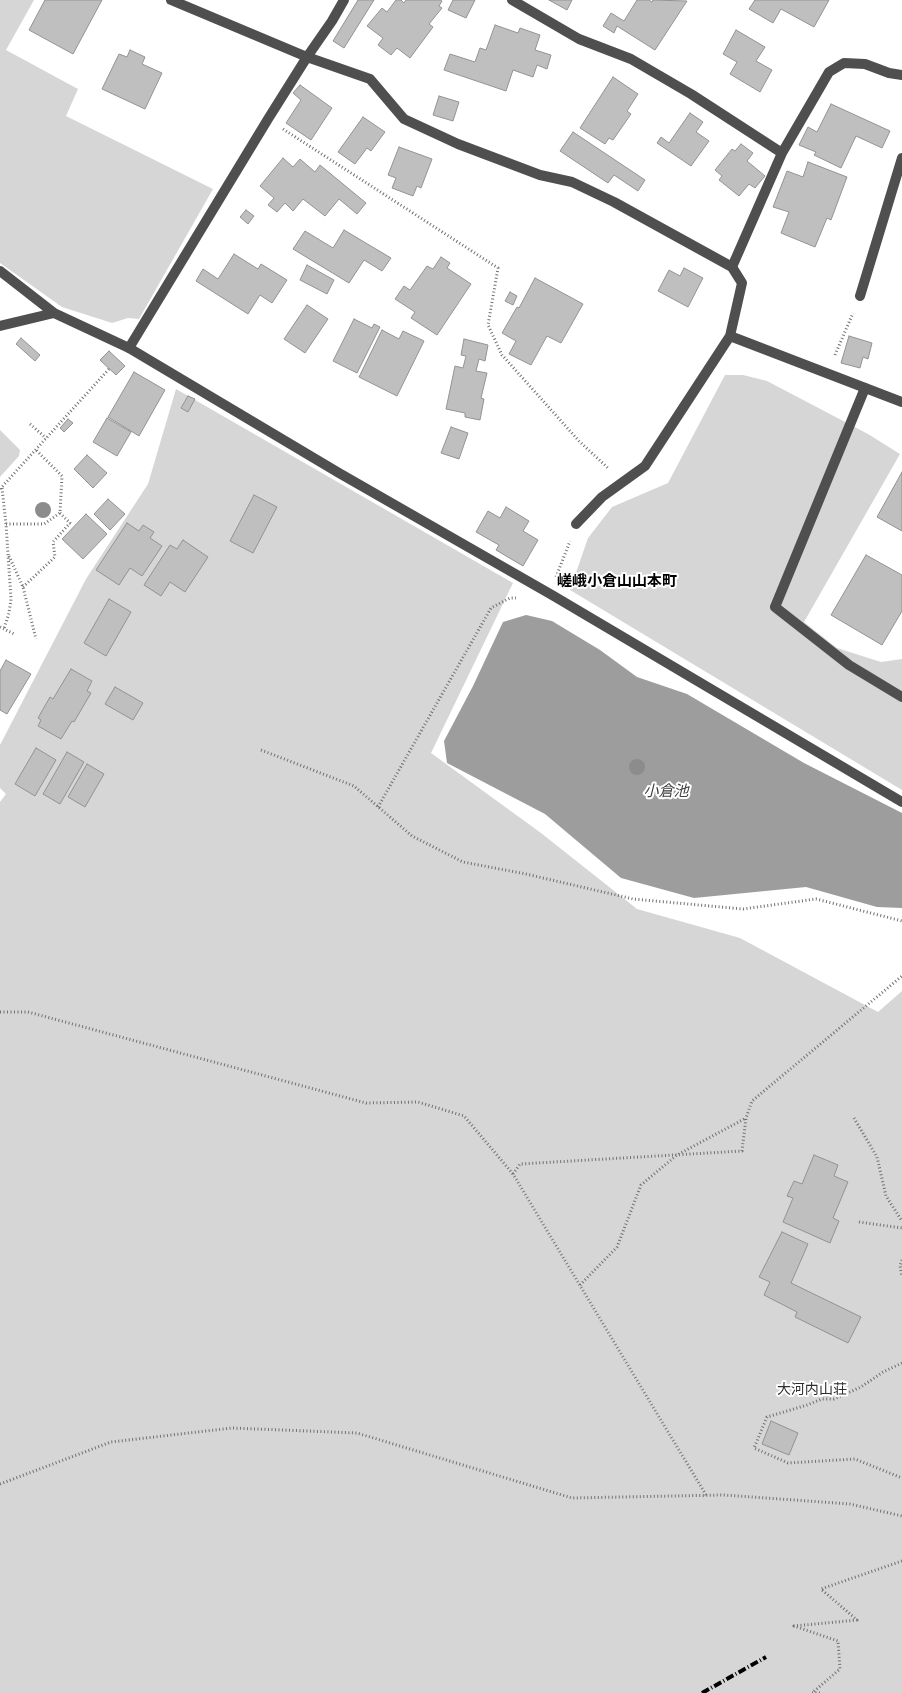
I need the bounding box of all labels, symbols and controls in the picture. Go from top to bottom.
district label: 嵯峨小倉山山本町 [557,573,677,591]
water label: 小倉池 [644,783,688,801]
park label: 大河内山荘 [777,1382,847,1398]

